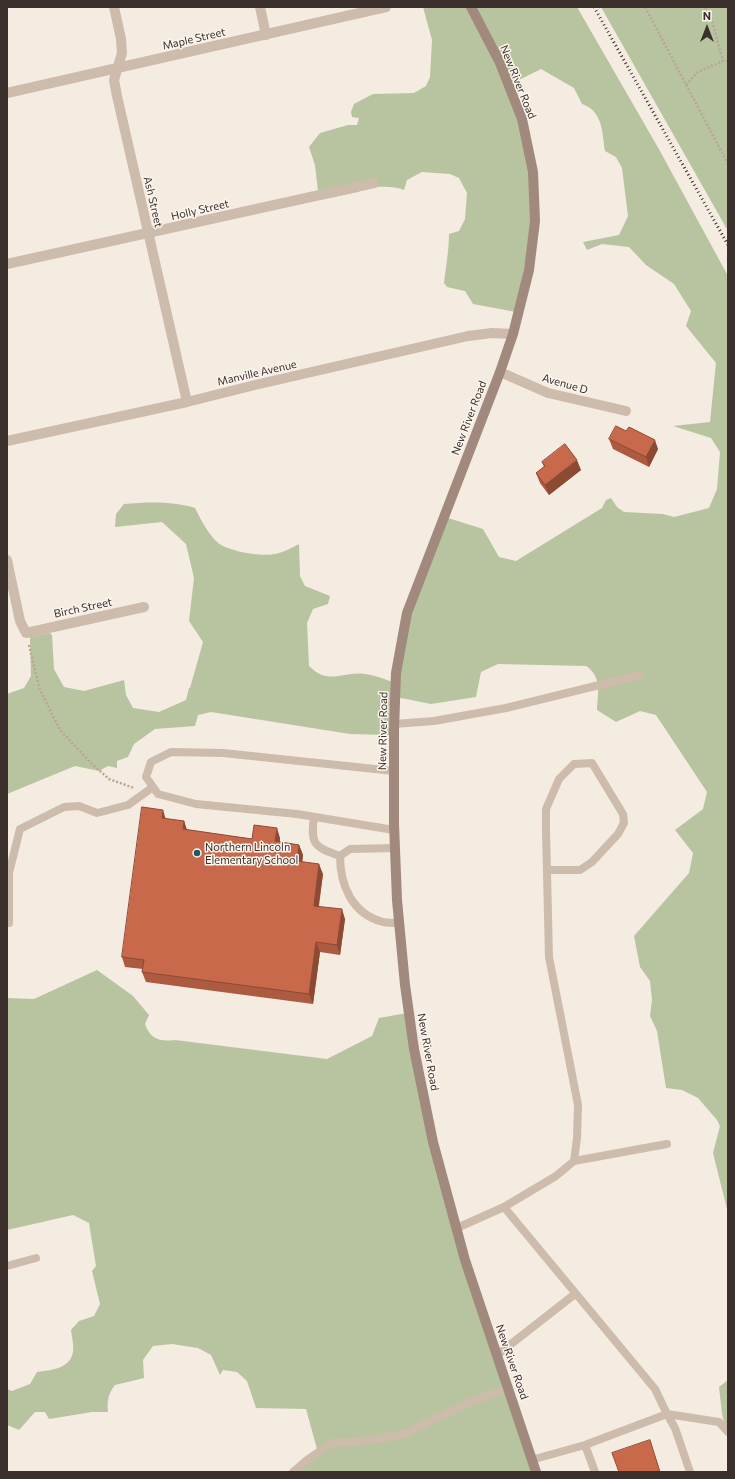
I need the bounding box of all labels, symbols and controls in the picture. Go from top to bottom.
north arrow [687,8,727,48]
text: N [703,9,711,22]
street label: Maple Street [161,25,227,53]
street label: New River Road [497,43,539,121]
street label: Ash Street [141,175,165,229]
street label: Holly Street [170,197,230,223]
street label: Manville Avenue [216,357,298,389]
street label: Avenue D [541,371,589,397]
street label: New River Road [449,379,489,457]
street label: Birch Street [53,595,113,621]
street label: New River Road [376,692,390,770]
place label: Northern Lincoln Elementary School [205,840,298,866]
marker: Northern Lincoln Elementary School [192,848,202,858]
street label: New River Road [415,1012,441,1092]
street label: New River Road [493,1323,531,1401]

